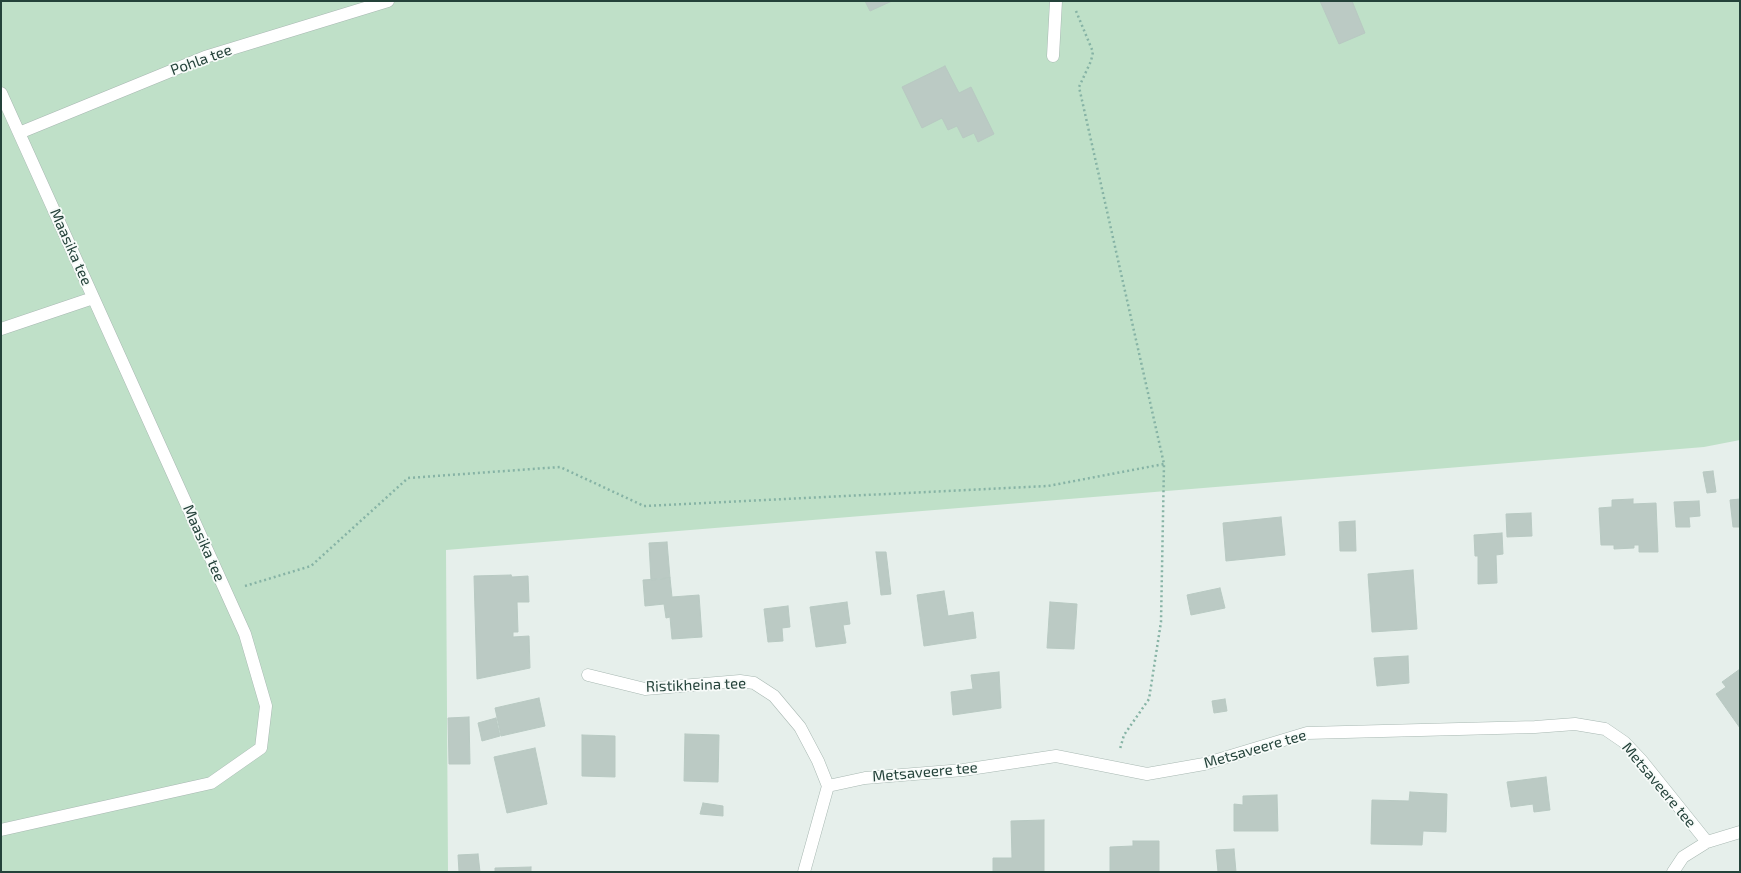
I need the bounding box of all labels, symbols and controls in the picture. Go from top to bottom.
street label: Pohla tee [168,41,234,79]
street label: Maasika tee [46,206,96,288]
street label: Maasika tee [179,502,229,584]
street label: Ristikheina tee [646,674,746,696]
street label: Metsaveere tee [1202,726,1308,772]
street label: Metsaveere tee [1618,739,1700,831]
street label: Metsaveere tee [872,758,978,786]

